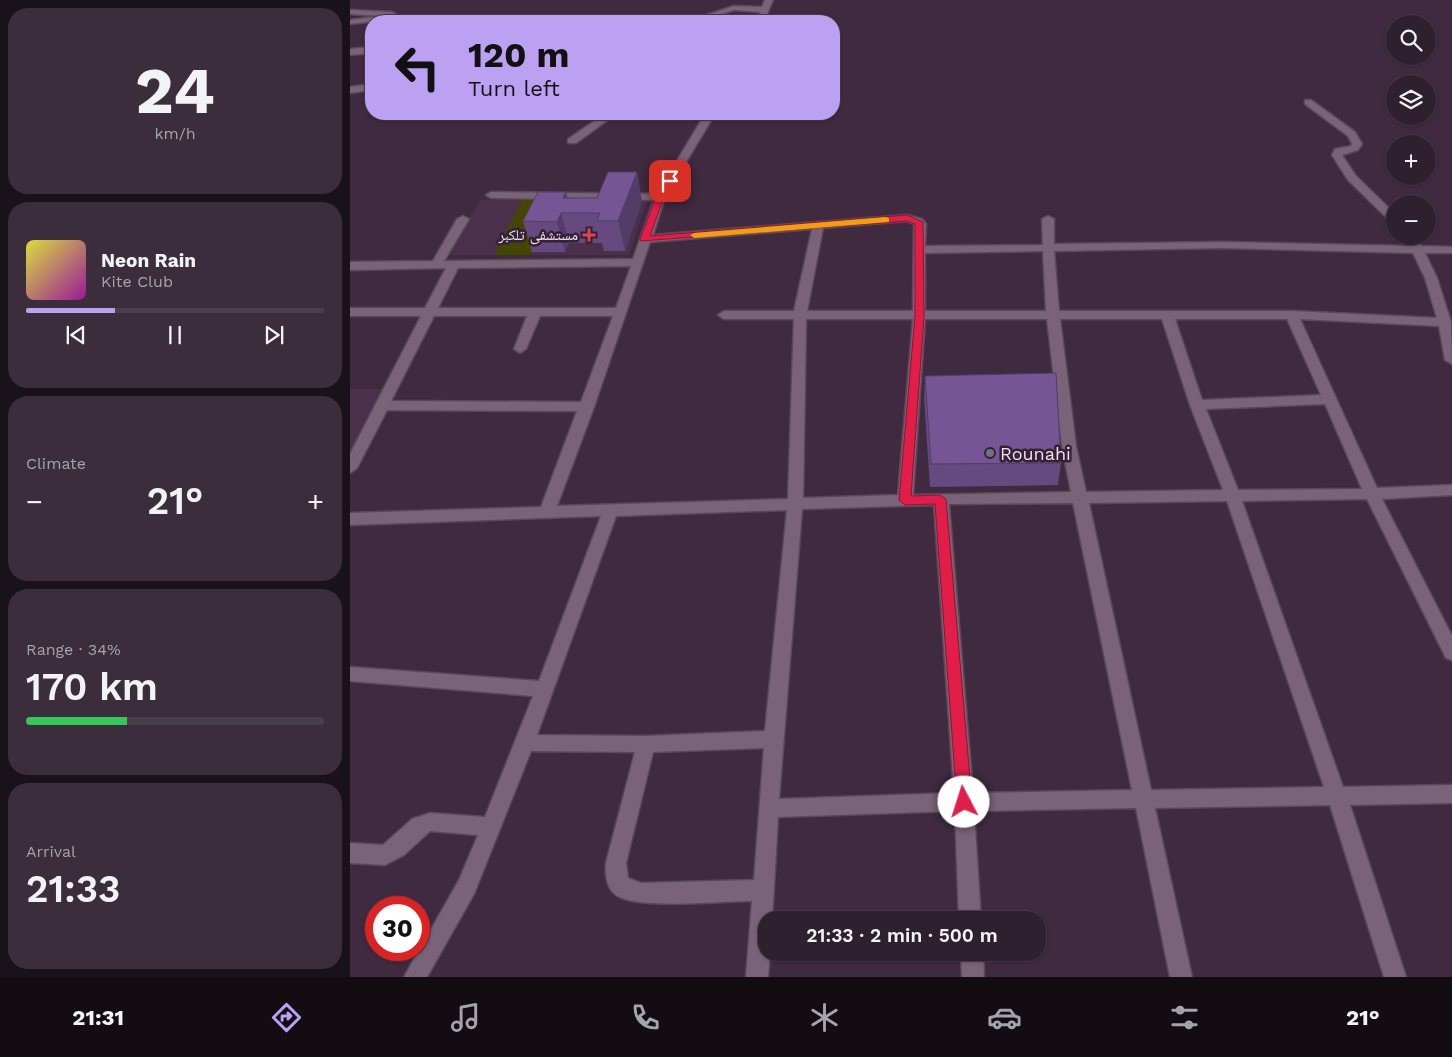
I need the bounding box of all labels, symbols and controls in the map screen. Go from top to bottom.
map controls [1386,15,1436,245]
button: search [1386,15,1436,65]
text: 120 m [468,34,569,76]
icon: left [385,35,450,100]
text: 24 [135,53,215,129]
button: layers [1386,75,1436,125]
text: Turn left [468,76,560,101]
text: km/h [154,124,196,143]
button: + [1386,135,1436,185]
pin [649,160,691,202]
icon: arrive [656,167,684,195]
button: − [1386,195,1436,245]
place label: مستشفى تلكبر [497,226,578,245]
marker: مستشفى تلكبر [582,228,596,242]
text: Neon Rain [101,249,196,272]
text: Kite Club [101,272,173,291]
icon: previous [62,321,90,349]
icon: pause [161,321,189,349]
icon: next [260,321,288,349]
place label: Rounahi [1000,443,1071,464]
marker: Rounahi [984,447,996,459]
text: Climate [26,454,86,473]
text: 21° [147,479,203,523]
text: − [26,485,43,518]
text: + [307,485,324,518]
text: Range · 34% [26,640,121,659]
text: 170 km [26,665,158,709]
position arrow [937,775,989,827]
text: Arrival [26,842,76,861]
text: 21:33 [26,867,120,911]
speed limit sign: 30 [365,896,430,961]
text: 21:33 · 2 min · 500 m [806,924,998,947]
icon: directions [269,1000,304,1035]
icon: music [448,1000,483,1035]
icon: phone [628,1000,663,1035]
icon: climate [807,1000,842,1035]
icon: car [987,1000,1022,1035]
icon: filters [1167,1000,1202,1035]
text: 21:31 [72,1005,124,1030]
text: 21° [1346,1005,1380,1030]

